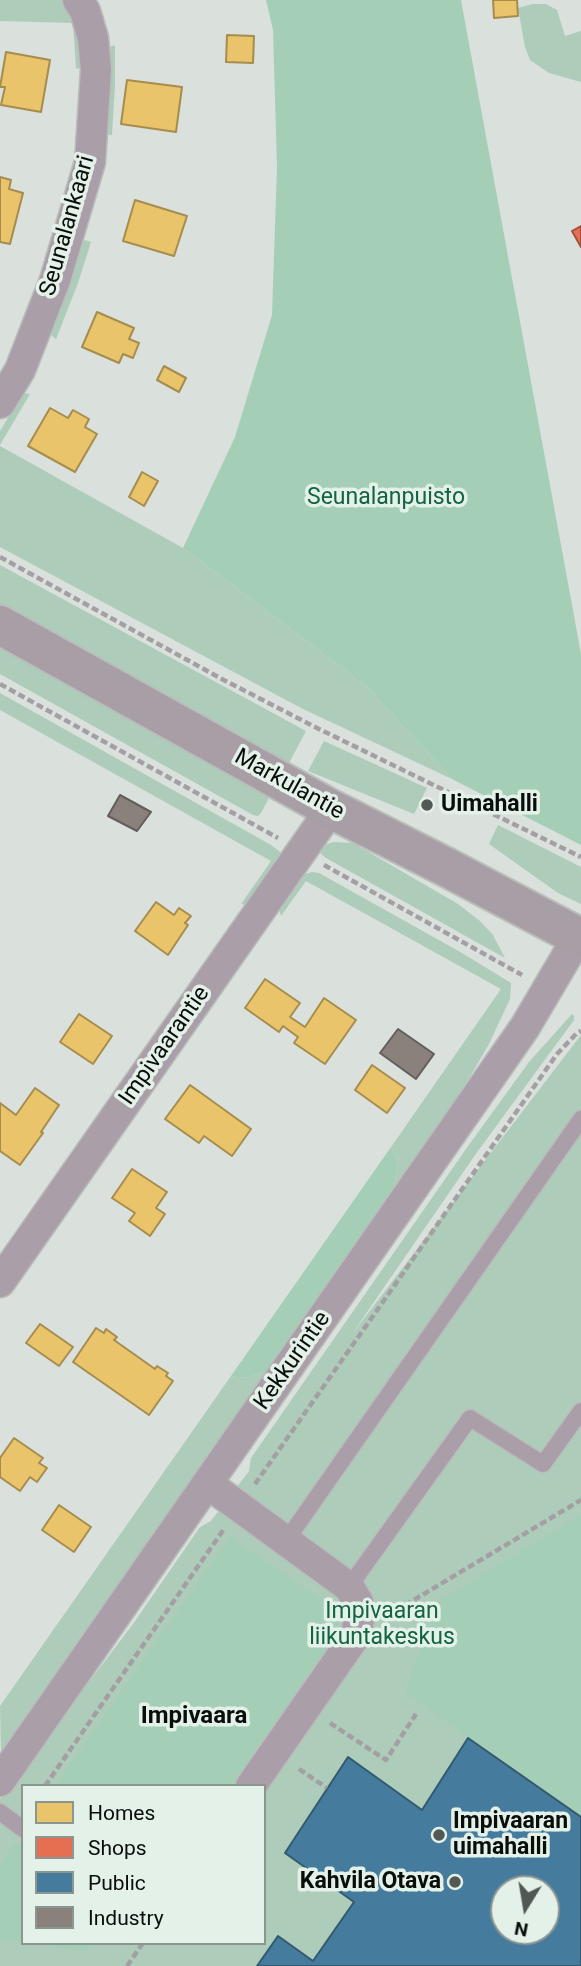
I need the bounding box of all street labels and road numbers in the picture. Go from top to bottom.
street label: Seunalankaari [35,153,101,299]
street label: Markulantie [229,744,349,826]
street label: Impivaarantie [114,981,216,1111]
street label: Kekkurintie [249,1307,337,1415]

